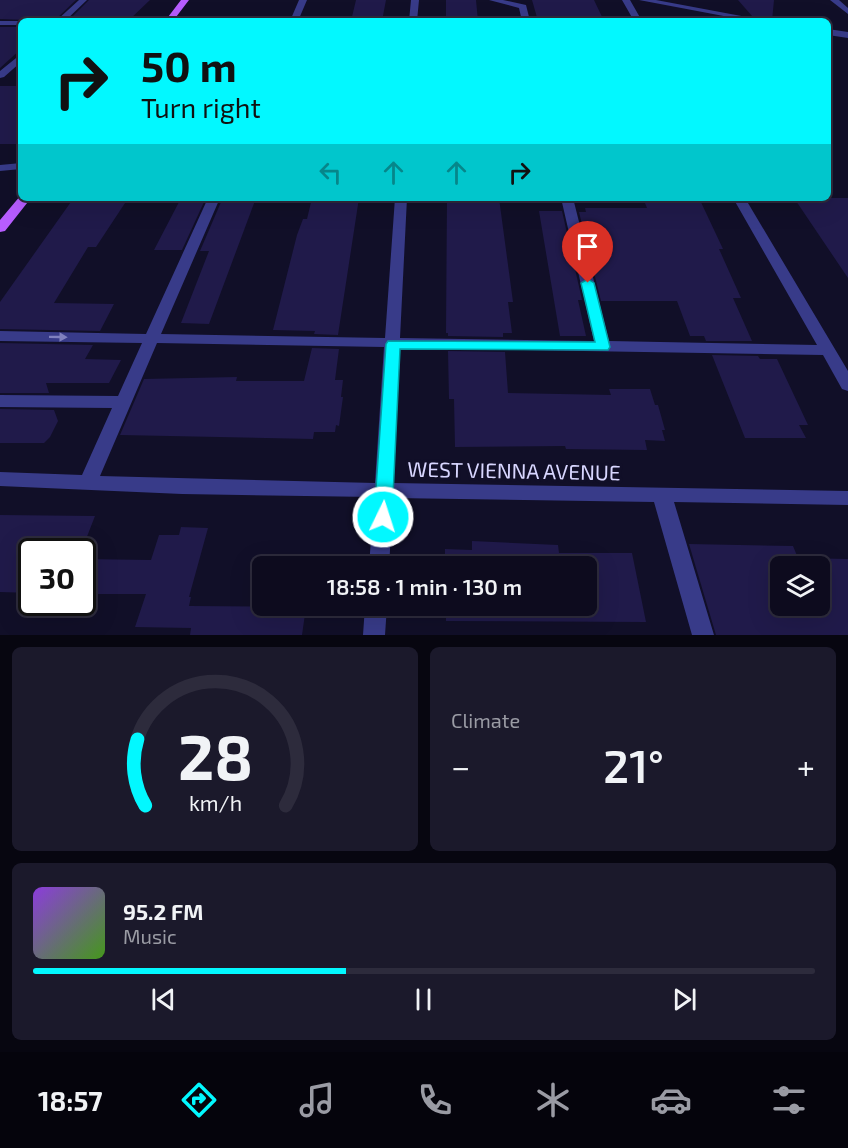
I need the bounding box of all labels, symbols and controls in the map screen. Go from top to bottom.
text: 50 m [141,40,237,90]
icon: right [42,42,120,120]
text: Turn right [141,91,261,123]
icon: left [314,156,347,189]
icon: ahead [377,156,410,189]
icon: ahead [440,156,473,189]
icon: right [503,156,536,189]
pin [562,221,613,283]
icon: arrive [571,230,604,263]
one-way arrow [49,333,68,342]
street label: WEST VIENNA AVENUE [407,456,621,484]
position arrow [351,485,415,549]
speed limit sign: 30 [18,538,96,616]
map controls [770,556,830,616]
button: layers [770,556,830,616]
text: 18:58 · 1 min · 130 m [327,573,522,599]
text: Climate [451,708,520,732]
text: 28 [177,718,253,793]
text: 21° [603,738,664,792]
text: − [451,746,470,786]
text: + [797,746,815,786]
text: km/h [188,790,242,815]
text: 95.2 FM [123,898,203,924]
text: Music [123,924,177,948]
icon: previous [147,983,180,1016]
icon: pause [407,983,440,1016]
icon: next [668,983,701,1016]
icon: directions [178,1079,220,1121]
icon: music [296,1079,338,1121]
icon: phone [414,1079,456,1121]
icon: climate [532,1079,574,1121]
icon: car [650,1079,692,1121]
icon: filters [768,1079,810,1121]
text: 18:57 [38,1084,103,1116]

